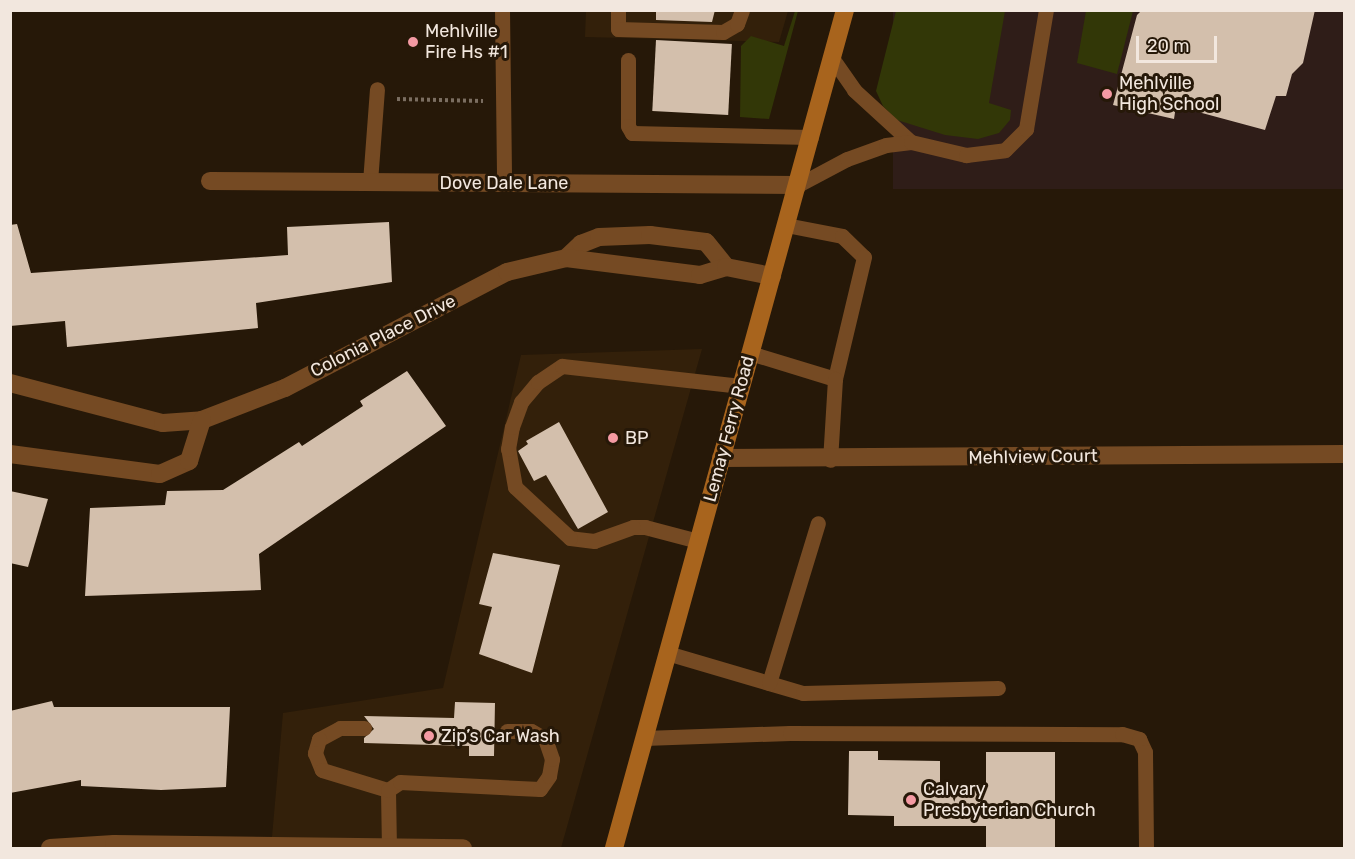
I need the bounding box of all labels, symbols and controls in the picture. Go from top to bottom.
place label: Mehlville Fire Hs #1 [425,21,508,63]
scale bar [1139,24,1220,62]
marker: Mehlville Fire Hs #1 [406,35,420,49]
text: 20 m [1147,35,1189,57]
place label: Mehlville High School [1119,73,1219,116]
marker: Mehlville High School [1100,87,1114,101]
street label: Dove Dale Lane [440,172,568,194]
street label: Colonia Place Drive [307,290,459,382]
street label: Lemay Ferry Road [699,353,759,505]
place label: BP [625,427,649,449]
marker: BP [606,431,620,445]
street label: Mehlview Court [968,445,1098,469]
place label: Zip’s Car Wash [441,725,560,747]
marker: Zip’s Car Wash [422,729,436,743]
place label: Calvary Presbyterian Church [923,779,1096,822]
marker: Calvary Presbyterian Church [904,793,918,807]

